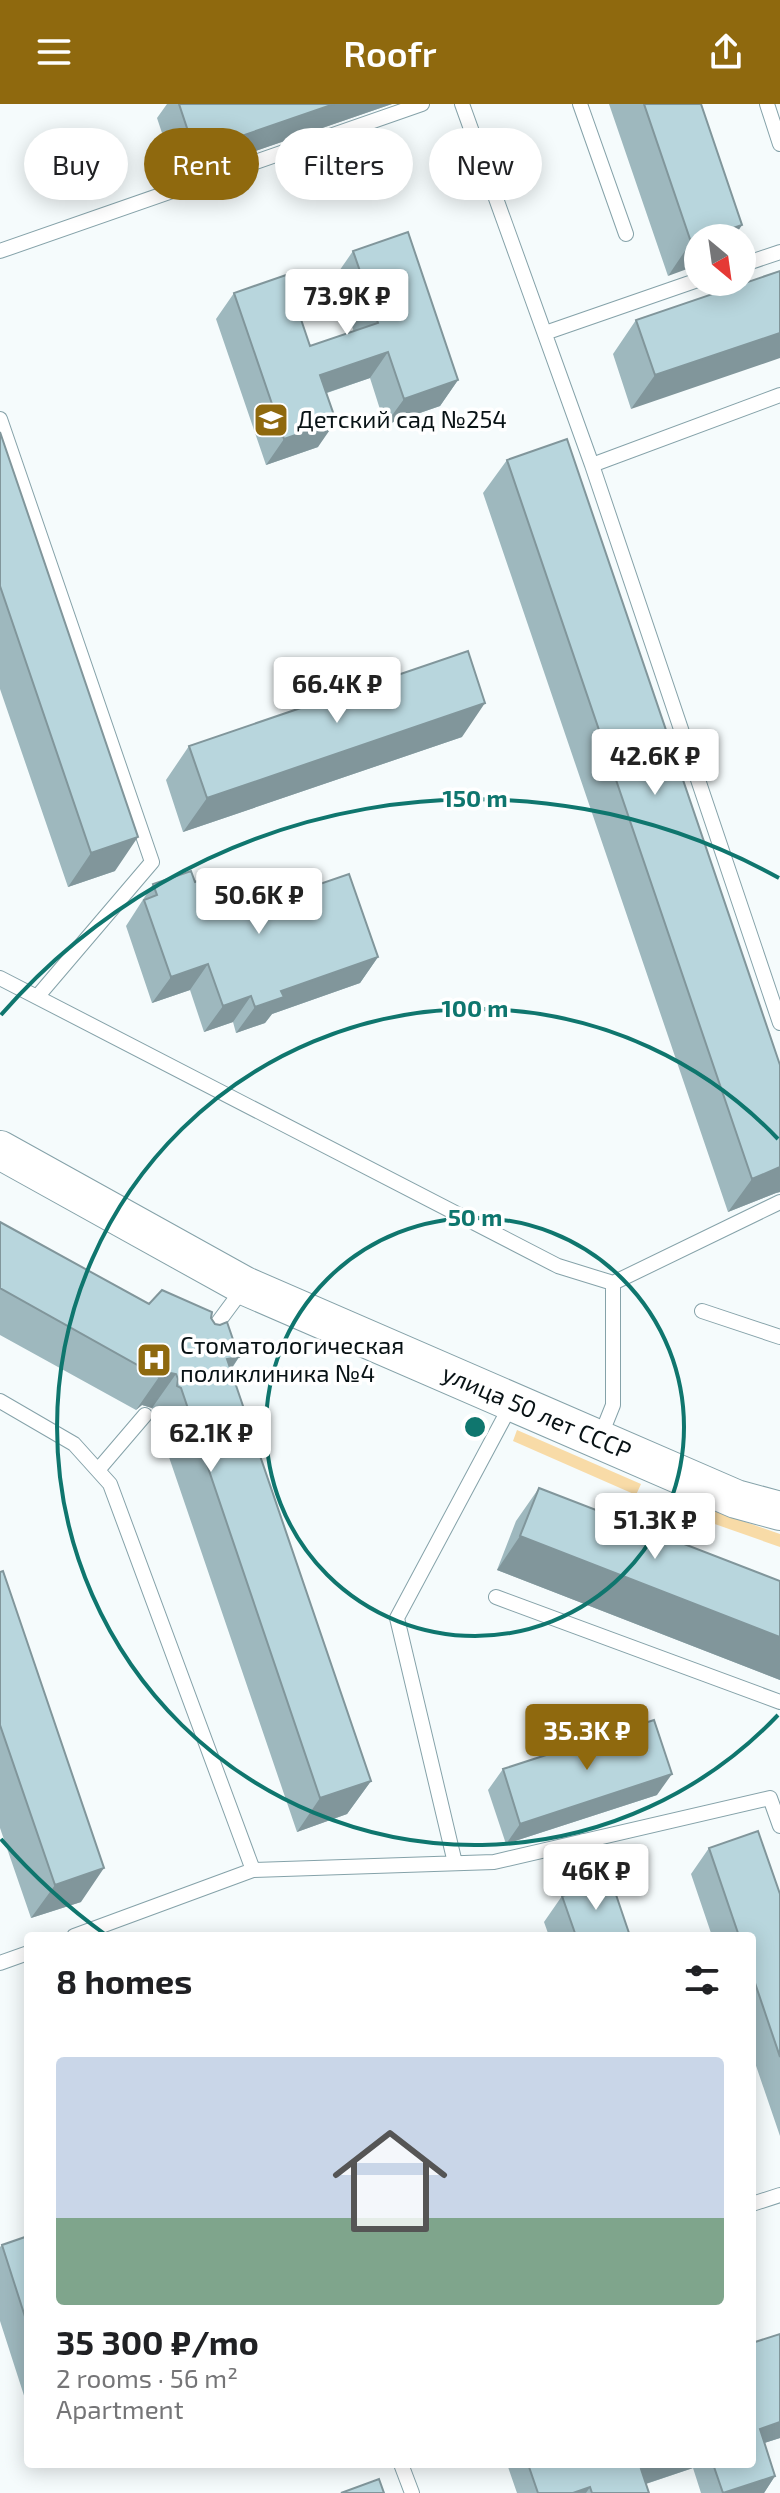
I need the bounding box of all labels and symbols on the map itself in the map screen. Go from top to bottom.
north arrow [684,224,756,296]
pin: 73.9K ₽ [273,269,421,337]
school or university icon: Детский сад №254 [252,401,290,439]
place label: Детский сад №254 [297,404,507,433]
pin: 66.4K ₽ [263,657,411,725]
pin: 42.6K ₽ [581,729,729,797]
text: 150 m [442,783,508,812]
pin: 50.6K ₽ [185,868,333,936]
text: 100 m [442,993,508,1022]
text: 50 m [448,1202,502,1231]
place label: Стоматологическая поликлиника №4 [180,1330,404,1387]
hospital icon: Стоматологическая поликлиника №4 [135,1341,173,1379]
street label: улица 50 лет СССР [438,1357,636,1465]
pin: 62.1K ₽ [137,1406,285,1474]
centre of rings [461,1413,489,1441]
pin: 51.3K ₽ [581,1493,729,1561]
pin: 35.3K ₽ [513,1704,661,1772]
pin: 46K ₽ [540,1844,652,1912]

